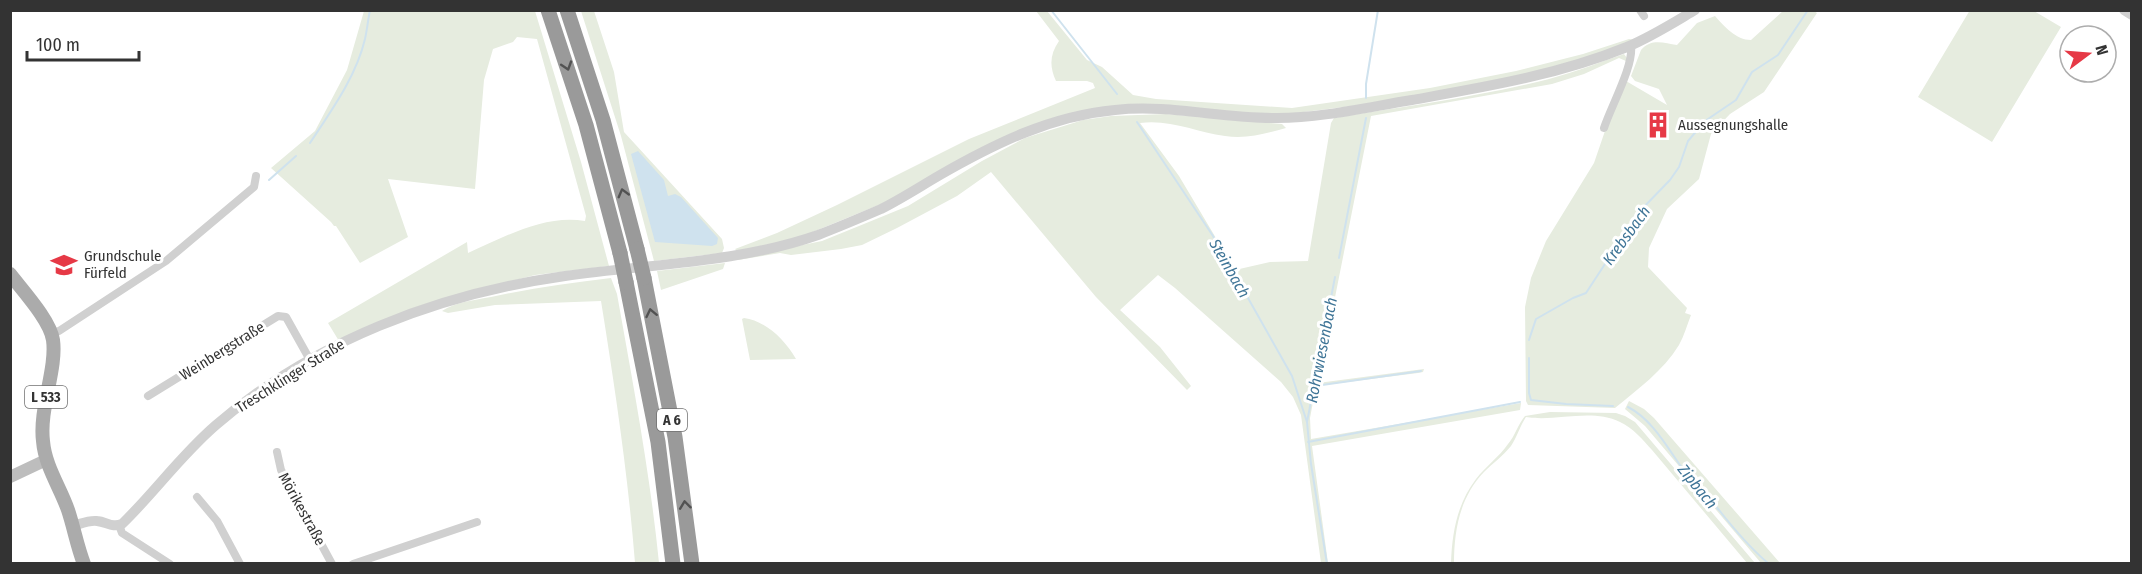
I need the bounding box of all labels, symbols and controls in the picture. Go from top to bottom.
scale bar [27,24,140,62]
north arrow [2058,24,2118,84]
text: 100 m [36,34,80,56]
text: N [2091,43,2112,57]
one-way arrow [560,60,573,71]
building icon: Aussegnungshalle [1643,110,1673,140]
place label: Aussegnungshalle [1678,116,1788,134]
one-way arrow [617,188,630,198]
water label: Krebsbach [1599,202,1654,269]
water label: Steinbach [1205,235,1254,301]
place label: Grundschule Fürfeld [84,247,162,282]
school or university icon: Grundschule Fürfeld [49,250,79,280]
water label: Rohrwiesenbach [1302,296,1341,405]
one-way arrow [646,309,659,319]
street label: Weinbergstraße [176,318,268,384]
street label: Treschklinger Straße [232,335,348,417]
road number: L 533 [25,386,67,408]
road number: A 6 [657,409,687,431]
water label: Zipbach [1673,459,1721,512]
street label: Mörikestraße [275,469,329,549]
one-way arrow [679,501,691,510]

